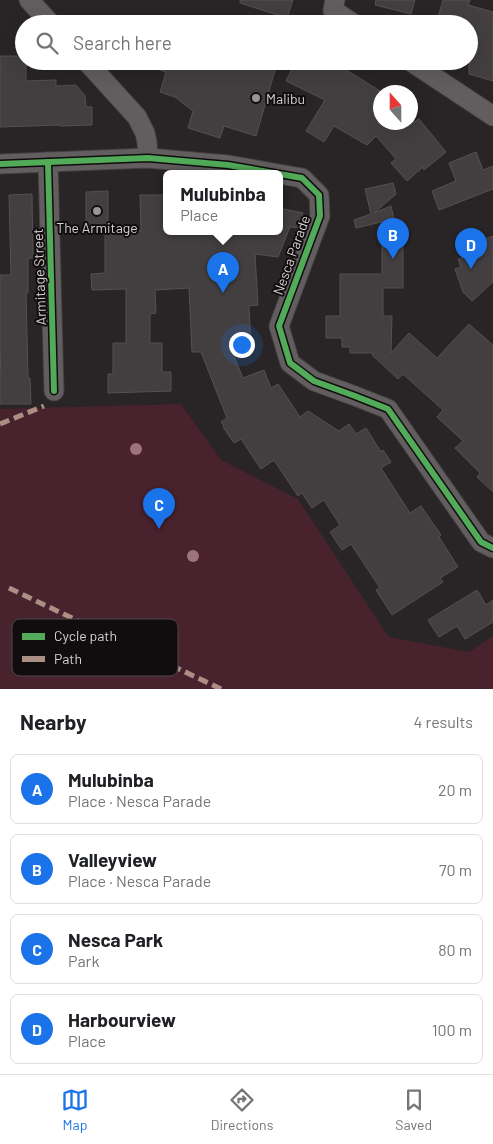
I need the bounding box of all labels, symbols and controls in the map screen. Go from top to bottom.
search box [15,15,478,70]
icon: search [33,29,61,57]
text: Search here [73,31,172,54]
north arrow [373,85,418,130]
place label: Malibu [266,90,305,107]
marker: Malibu [250,92,262,104]
popup [163,170,283,235]
text: Mulubinba [180,182,266,205]
marker: The Armitage [91,205,103,217]
text: Place [180,205,218,224]
street label: Nesca Parade [269,213,313,297]
pin: B [377,218,409,259]
place label: The Armitage [56,219,138,236]
street label: Armitage Street [29,228,49,326]
pin: D [455,228,487,269]
pin: A [207,252,239,293]
your location [229,332,255,358]
pin: C [143,488,175,529]
legend [12,619,178,676]
text: Cycle path [54,627,117,644]
text: Path [54,650,82,667]
text: Nearby [20,709,86,734]
text: 4 results [413,712,473,731]
text: Mulubinba [68,768,154,791]
text: A [32,780,42,799]
text: 20 m [438,780,472,799]
text: Place · Nesca Parade [68,791,211,810]
text: Valleyview [68,848,157,871]
text: B [32,860,42,879]
text: 70 m [439,860,472,879]
text: Place · Nesca Parade [68,871,211,890]
text: Nesca Park [68,928,163,951]
text: C [32,940,42,959]
text: 80 m [438,940,472,959]
text: Park [68,951,99,970]
text: Harbourview [68,1008,176,1031]
text: D [32,1020,42,1039]
text: 100 m [432,1020,472,1039]
text: Place [68,1031,106,1050]
tab: Map [61,1086,89,1133]
tab: Directions [211,1086,273,1133]
tab: Saved [395,1086,432,1133]

